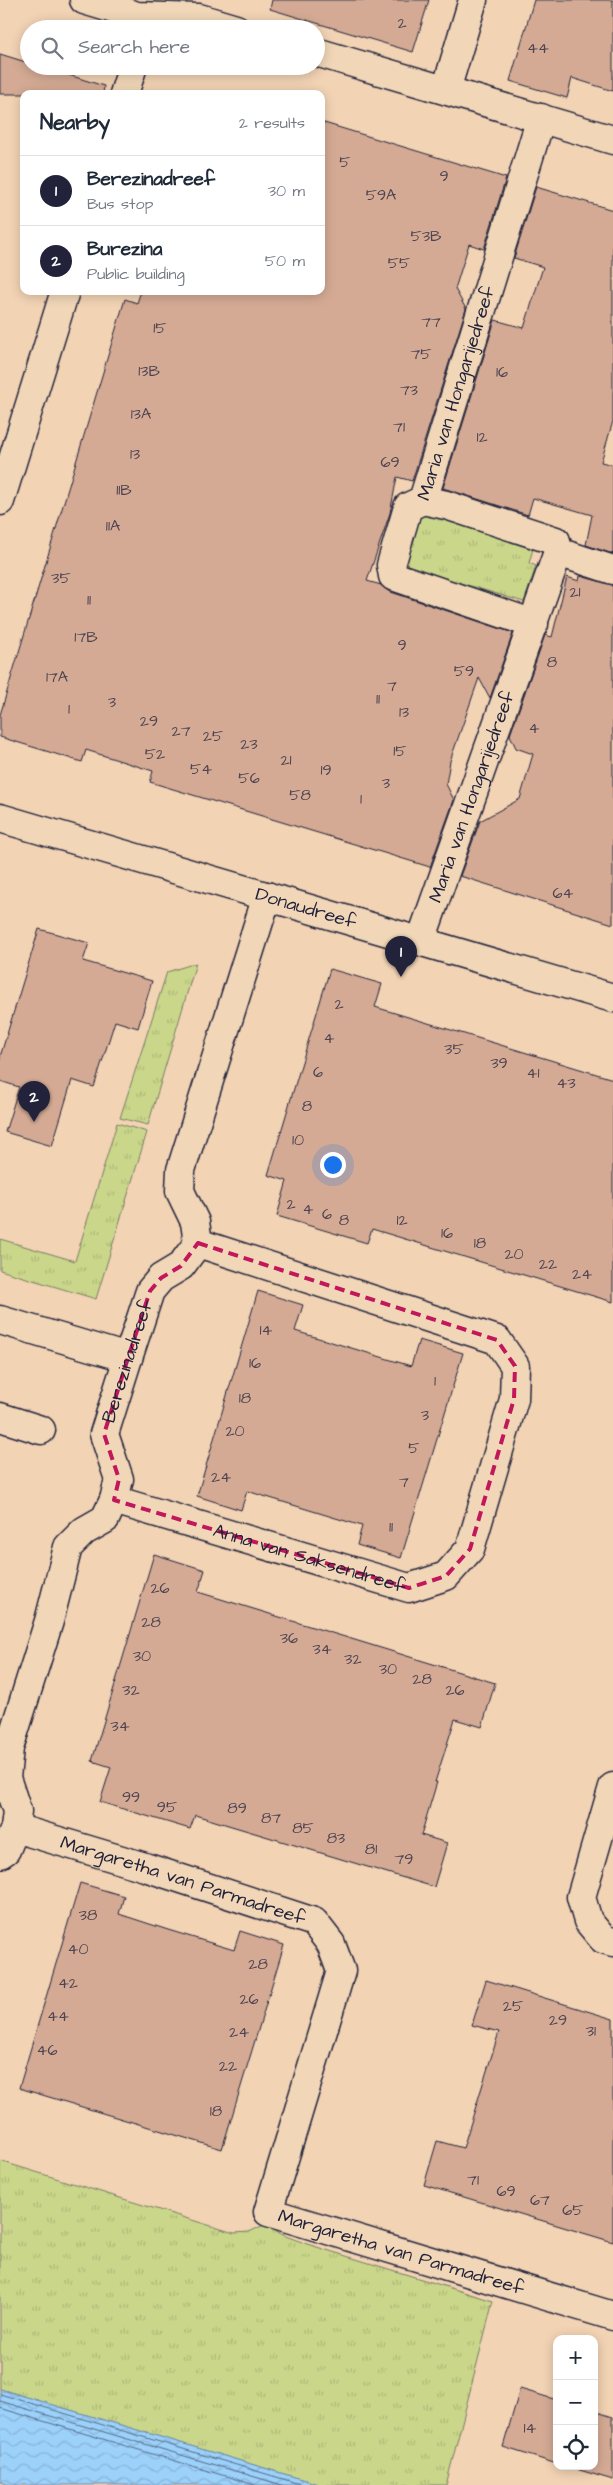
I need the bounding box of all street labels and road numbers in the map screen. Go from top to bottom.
street label: Maria van Hongarijedreef [410,282,502,504]
street label: Maria van Hongarijedreef [422,686,522,906]
street label: Donaudreef [252,880,360,936]
street label: Berezinadreef [95,1295,160,1426]
street label: Anna van Saksendreef [210,1517,410,1600]
street label: Margaretha van Parmadreef [57,1829,310,1932]
street label: Margaretha van Parmadreef [275,2202,528,2302]

